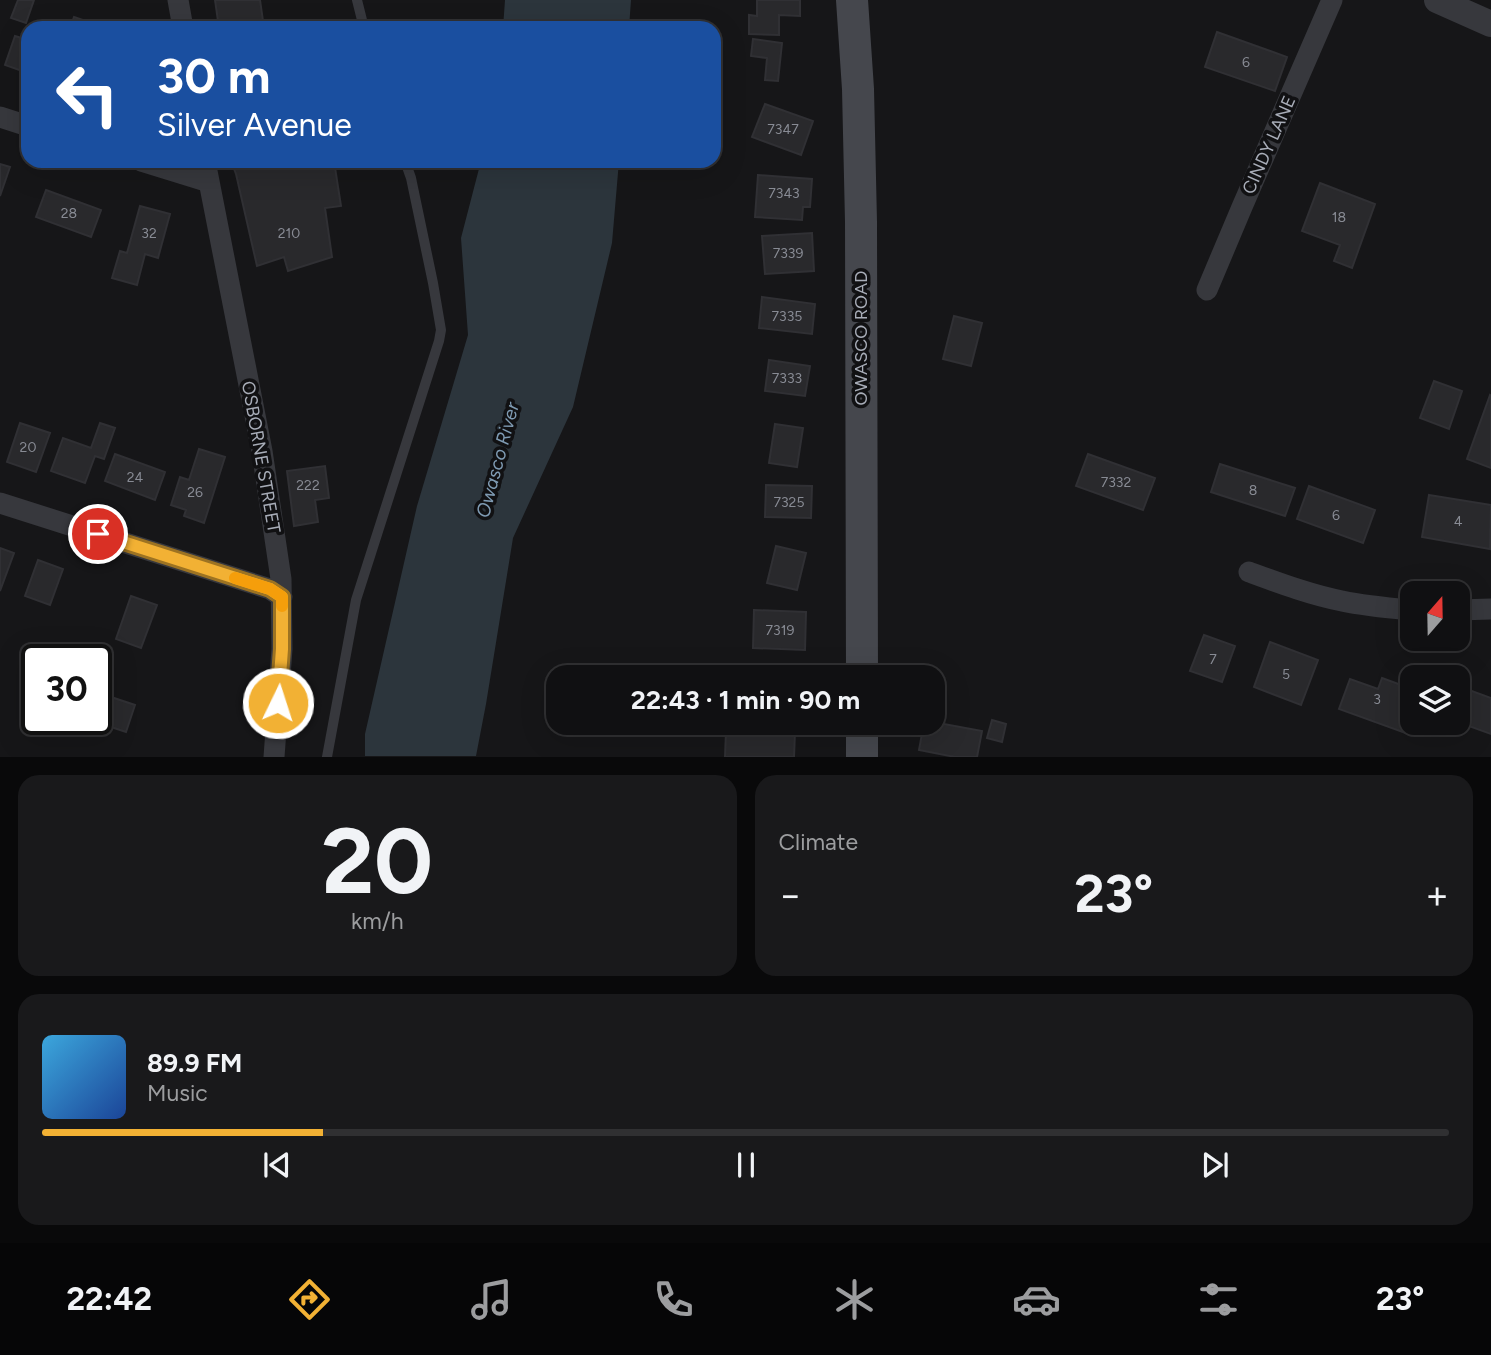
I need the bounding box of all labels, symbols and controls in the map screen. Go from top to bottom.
text: 30 m [157,46,270,105]
icon: left [42,49,133,140]
house number: 6 [1242,54,1250,71]
street label: CINDY LANE [1238,92,1300,198]
text: Silver Avenue [157,106,352,144]
house number: 7347 [767,121,799,138]
house number: 7343 [768,185,800,202]
house number: 28 [61,205,77,222]
house number: 18 [1332,209,1346,226]
house number: 32 [141,225,157,242]
house number: 210 [278,225,300,242]
house number: 7339 [773,245,803,262]
street label: OWASCO ROAD [850,271,872,405]
house number: 7335 [772,308,802,325]
house number: 7333 [772,370,802,387]
street label: OSBORNE STREET [237,379,285,535]
water label: Owasco River [471,399,524,520]
house number: 20 [20,439,36,456]
house number: 24 [127,469,144,486]
house number: 7332 [1101,474,1131,491]
house number: 222 [296,477,320,494]
house number: 8 [1249,482,1257,499]
house number: 26 [187,484,203,501]
house number: 7325 [773,494,805,511]
pin [68,504,128,564]
house number: 6 [1332,507,1340,524]
house number: 4 [1454,513,1463,530]
icon: arrive [79,515,117,553]
north arrow [1400,581,1470,651]
map controls [1400,581,1470,735]
house number: 7319 [766,622,794,639]
speed limit sign: 30 [21,644,112,735]
house number: 7 [1209,651,1217,668]
button: layers [1400,665,1470,735]
position arrow [241,666,315,740]
house number: 5 [1282,666,1290,683]
text: 22:43 · 1 min · 90 m [631,684,860,716]
house number: 3 [1373,691,1381,708]
text: 20 [321,807,433,916]
text: Climate [779,828,858,856]
text: 23° [1074,863,1153,925]
text: − [779,872,802,918]
text: + [1425,872,1449,918]
text: km/h [351,907,404,935]
text: 89.9 FM [147,1047,242,1079]
text: Music [147,1079,208,1107]
icon: previous [258,1146,296,1184]
icon: pause [727,1146,765,1184]
icon: next [1196,1146,1234,1184]
icon: directions [285,1275,334,1324]
icon: music [467,1275,516,1324]
icon: phone [649,1275,698,1324]
icon: climate [830,1275,879,1324]
icon: car [1012,1275,1061,1324]
icon: filters [1194,1275,1243,1324]
text: 22:42 [66,1280,152,1318]
text: 23° [1376,1280,1424,1318]

